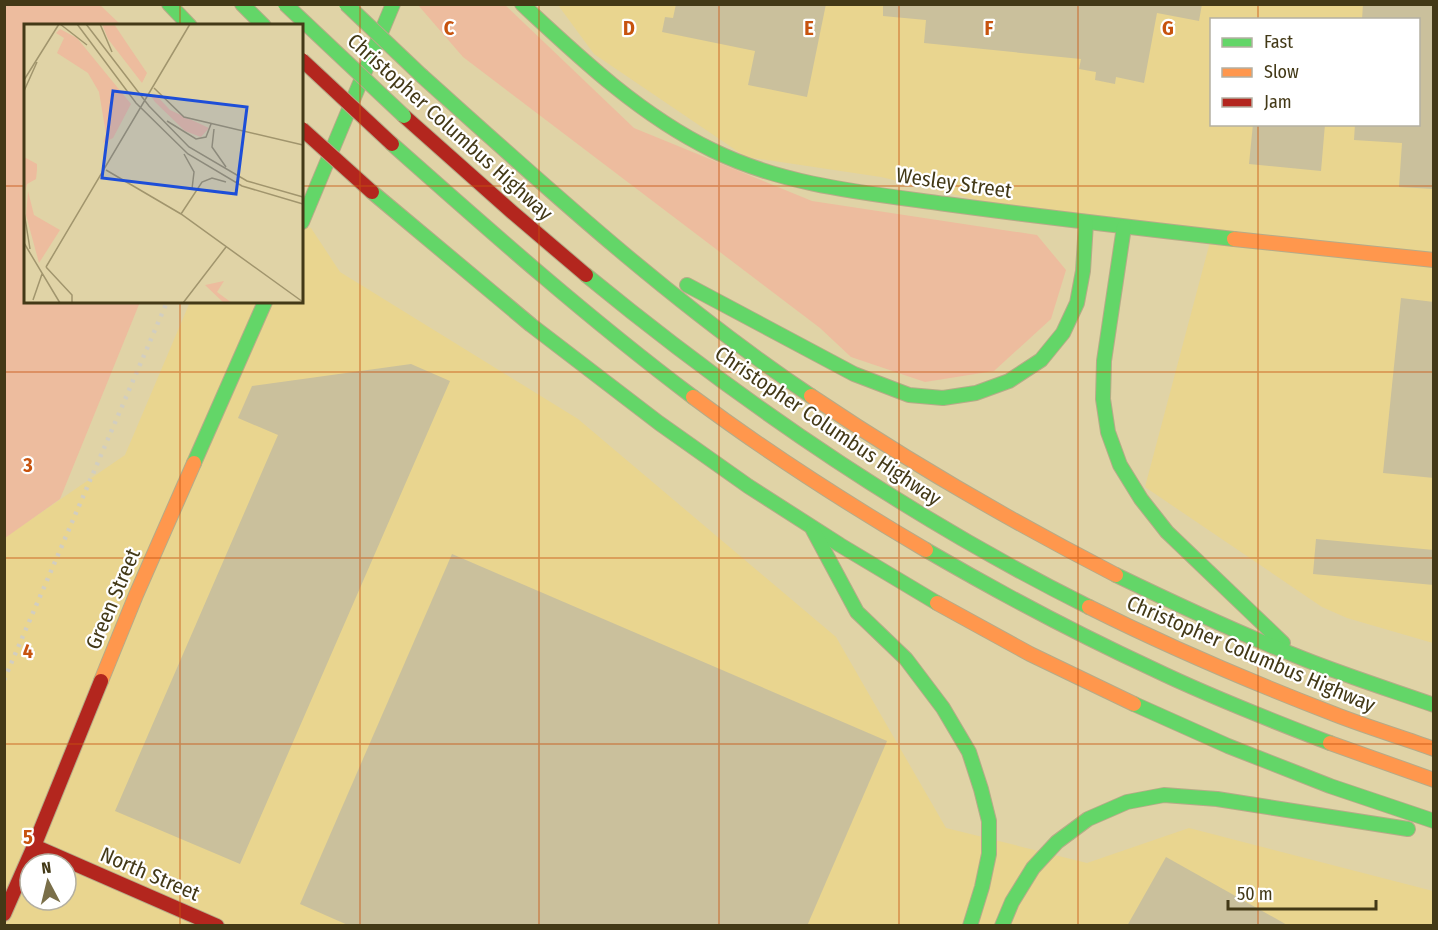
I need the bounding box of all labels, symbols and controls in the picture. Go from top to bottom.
text: D [623,16,635,40]
text: E [804,16,814,40]
text: F [985,16,994,40]
text: G [1162,16,1174,40]
legend [1210,18,1420,126]
inset map [24,24,303,303]
street label: Christopher Columbus Highway [342,28,558,226]
text: Fast [1264,31,1293,53]
text: Slow [1264,61,1299,83]
text: Jam [1264,91,1292,113]
street label: Wesley Street [894,162,1014,204]
street label: Christopher Columbus Highway [710,340,947,512]
text: 3 [22,453,33,477]
street label: Green Street [80,544,146,653]
street label: Christopher Columbus Highway [1123,590,1380,718]
text: 4 [23,639,33,663]
text: 5 [23,825,33,849]
street label: North Street [96,841,204,907]
north arrow [18,852,78,912]
text: N [40,858,52,878]
scale bar [1228,873,1376,911]
text: 50 m [1237,883,1273,905]

